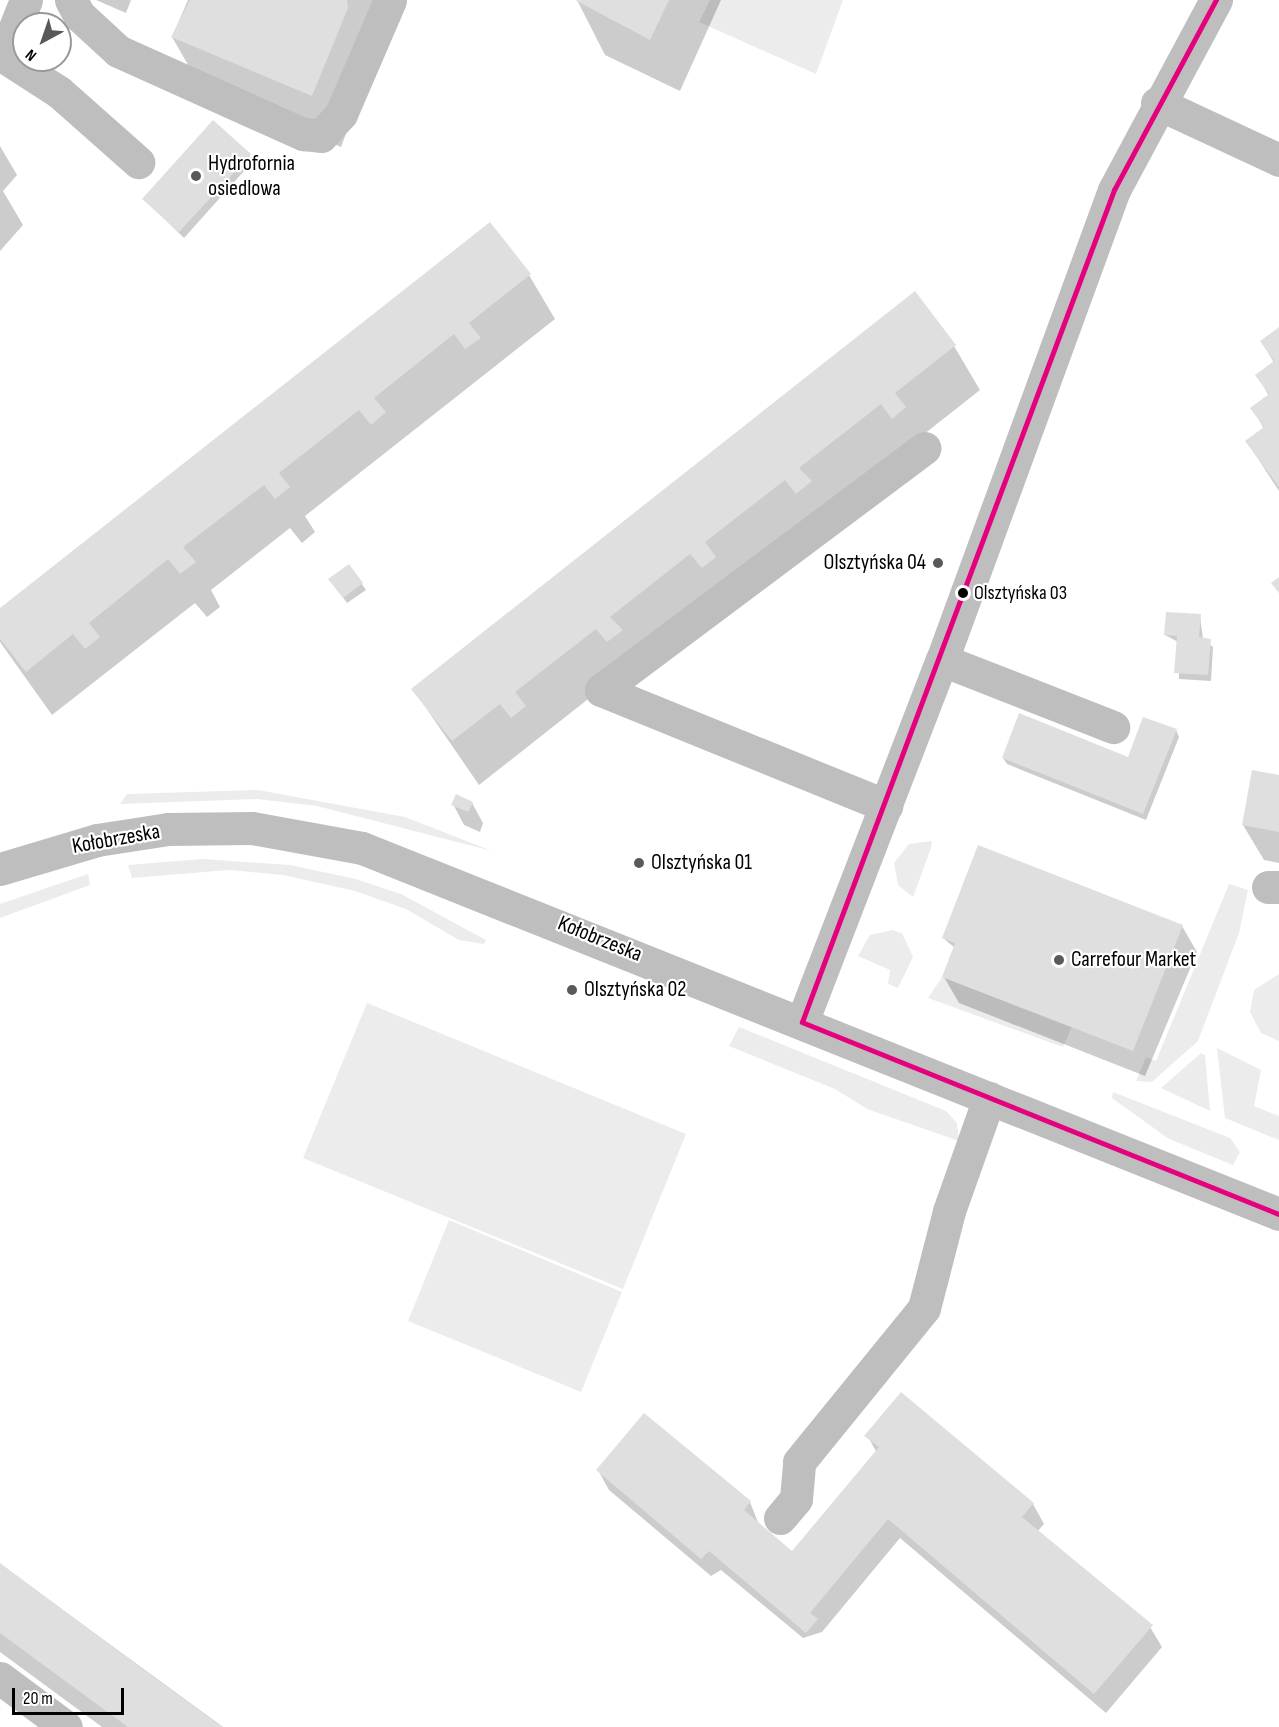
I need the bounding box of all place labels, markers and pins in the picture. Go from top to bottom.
place label: Hydrofornia osiedlowa [208,150,295,202]
marker: Hydrofornia osiedlowa [189,169,203,183]
place label: Olsztyńska 04 [824,550,926,576]
marker: Olsztyńska 04 [931,556,945,570]
place label: Olsztyńska 03 [974,581,1067,605]
marker: Olsztyńska 03 [957,587,969,599]
place label: Olsztyńska 01 [651,850,752,876]
marker: Olsztyńska 01 [632,856,646,870]
place label: Carrefour Market [1071,947,1196,973]
marker: Carrefour Market [1052,953,1066,967]
place label: Olsztyńska 02 [584,977,686,1003]
marker: Olsztyńska 02 [565,983,579,997]

